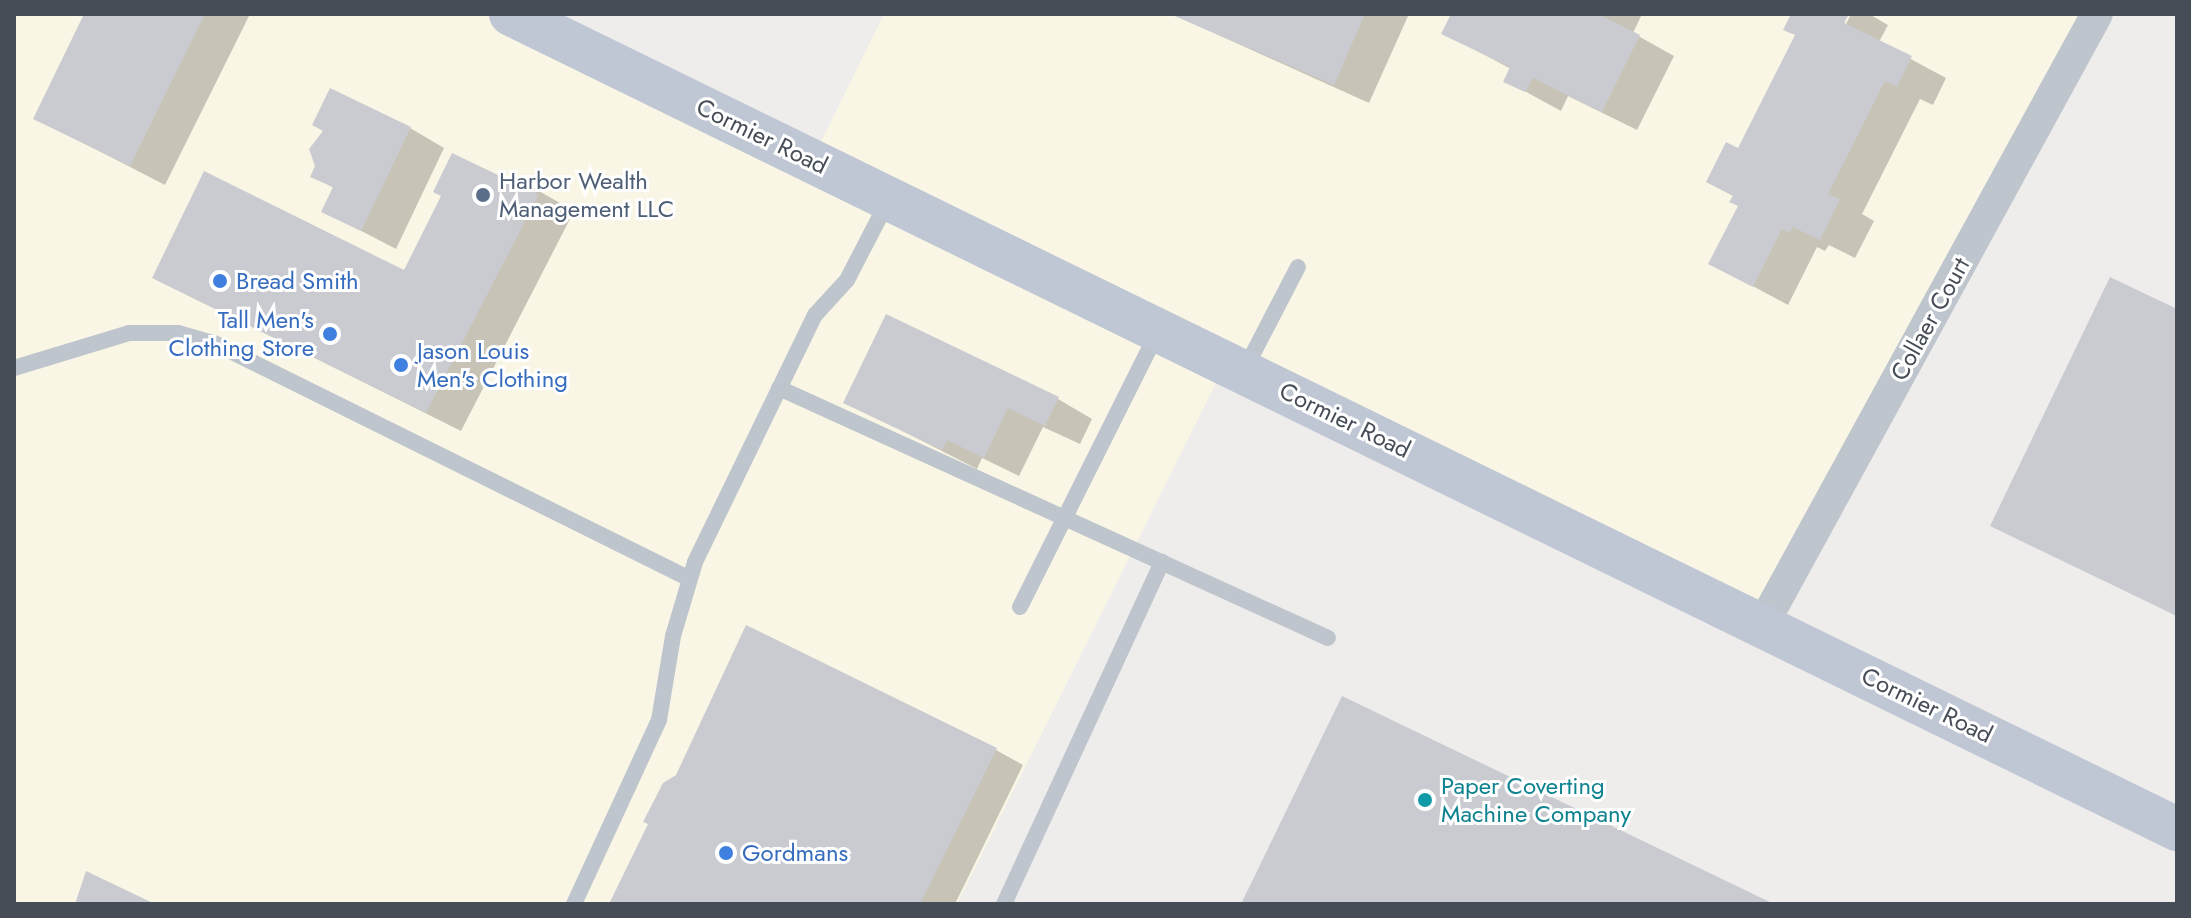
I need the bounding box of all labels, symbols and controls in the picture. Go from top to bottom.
street label: Cormier Road [692,92,832,180]
place label: Harbor Wealth Management LLC [499,167,674,223]
marker: Harbor Wealth Management LLC [474,186,492,204]
street label: Collaer Court [1884,253,1976,385]
place label: Bread Smith [236,267,359,295]
marker: Bread Smith [211,272,229,290]
place label: Tall Men's Clothing Store [169,306,314,362]
marker: Tall Men's Clothing Store [321,325,339,343]
place label: Jason Louis Men's Clothing [417,337,568,393]
marker: Jason Louis Men's Clothing [392,356,410,374]
street label: Cormier Road [1275,376,1415,464]
street label: Cormier Road [1857,661,1997,749]
place label: Paper Coverting Machine Company [1441,772,1631,828]
marker: Paper Coverting Machine Company [1416,791,1434,809]
place label: Gordmans [742,839,848,867]
marker: Gordmans [717,844,735,862]

